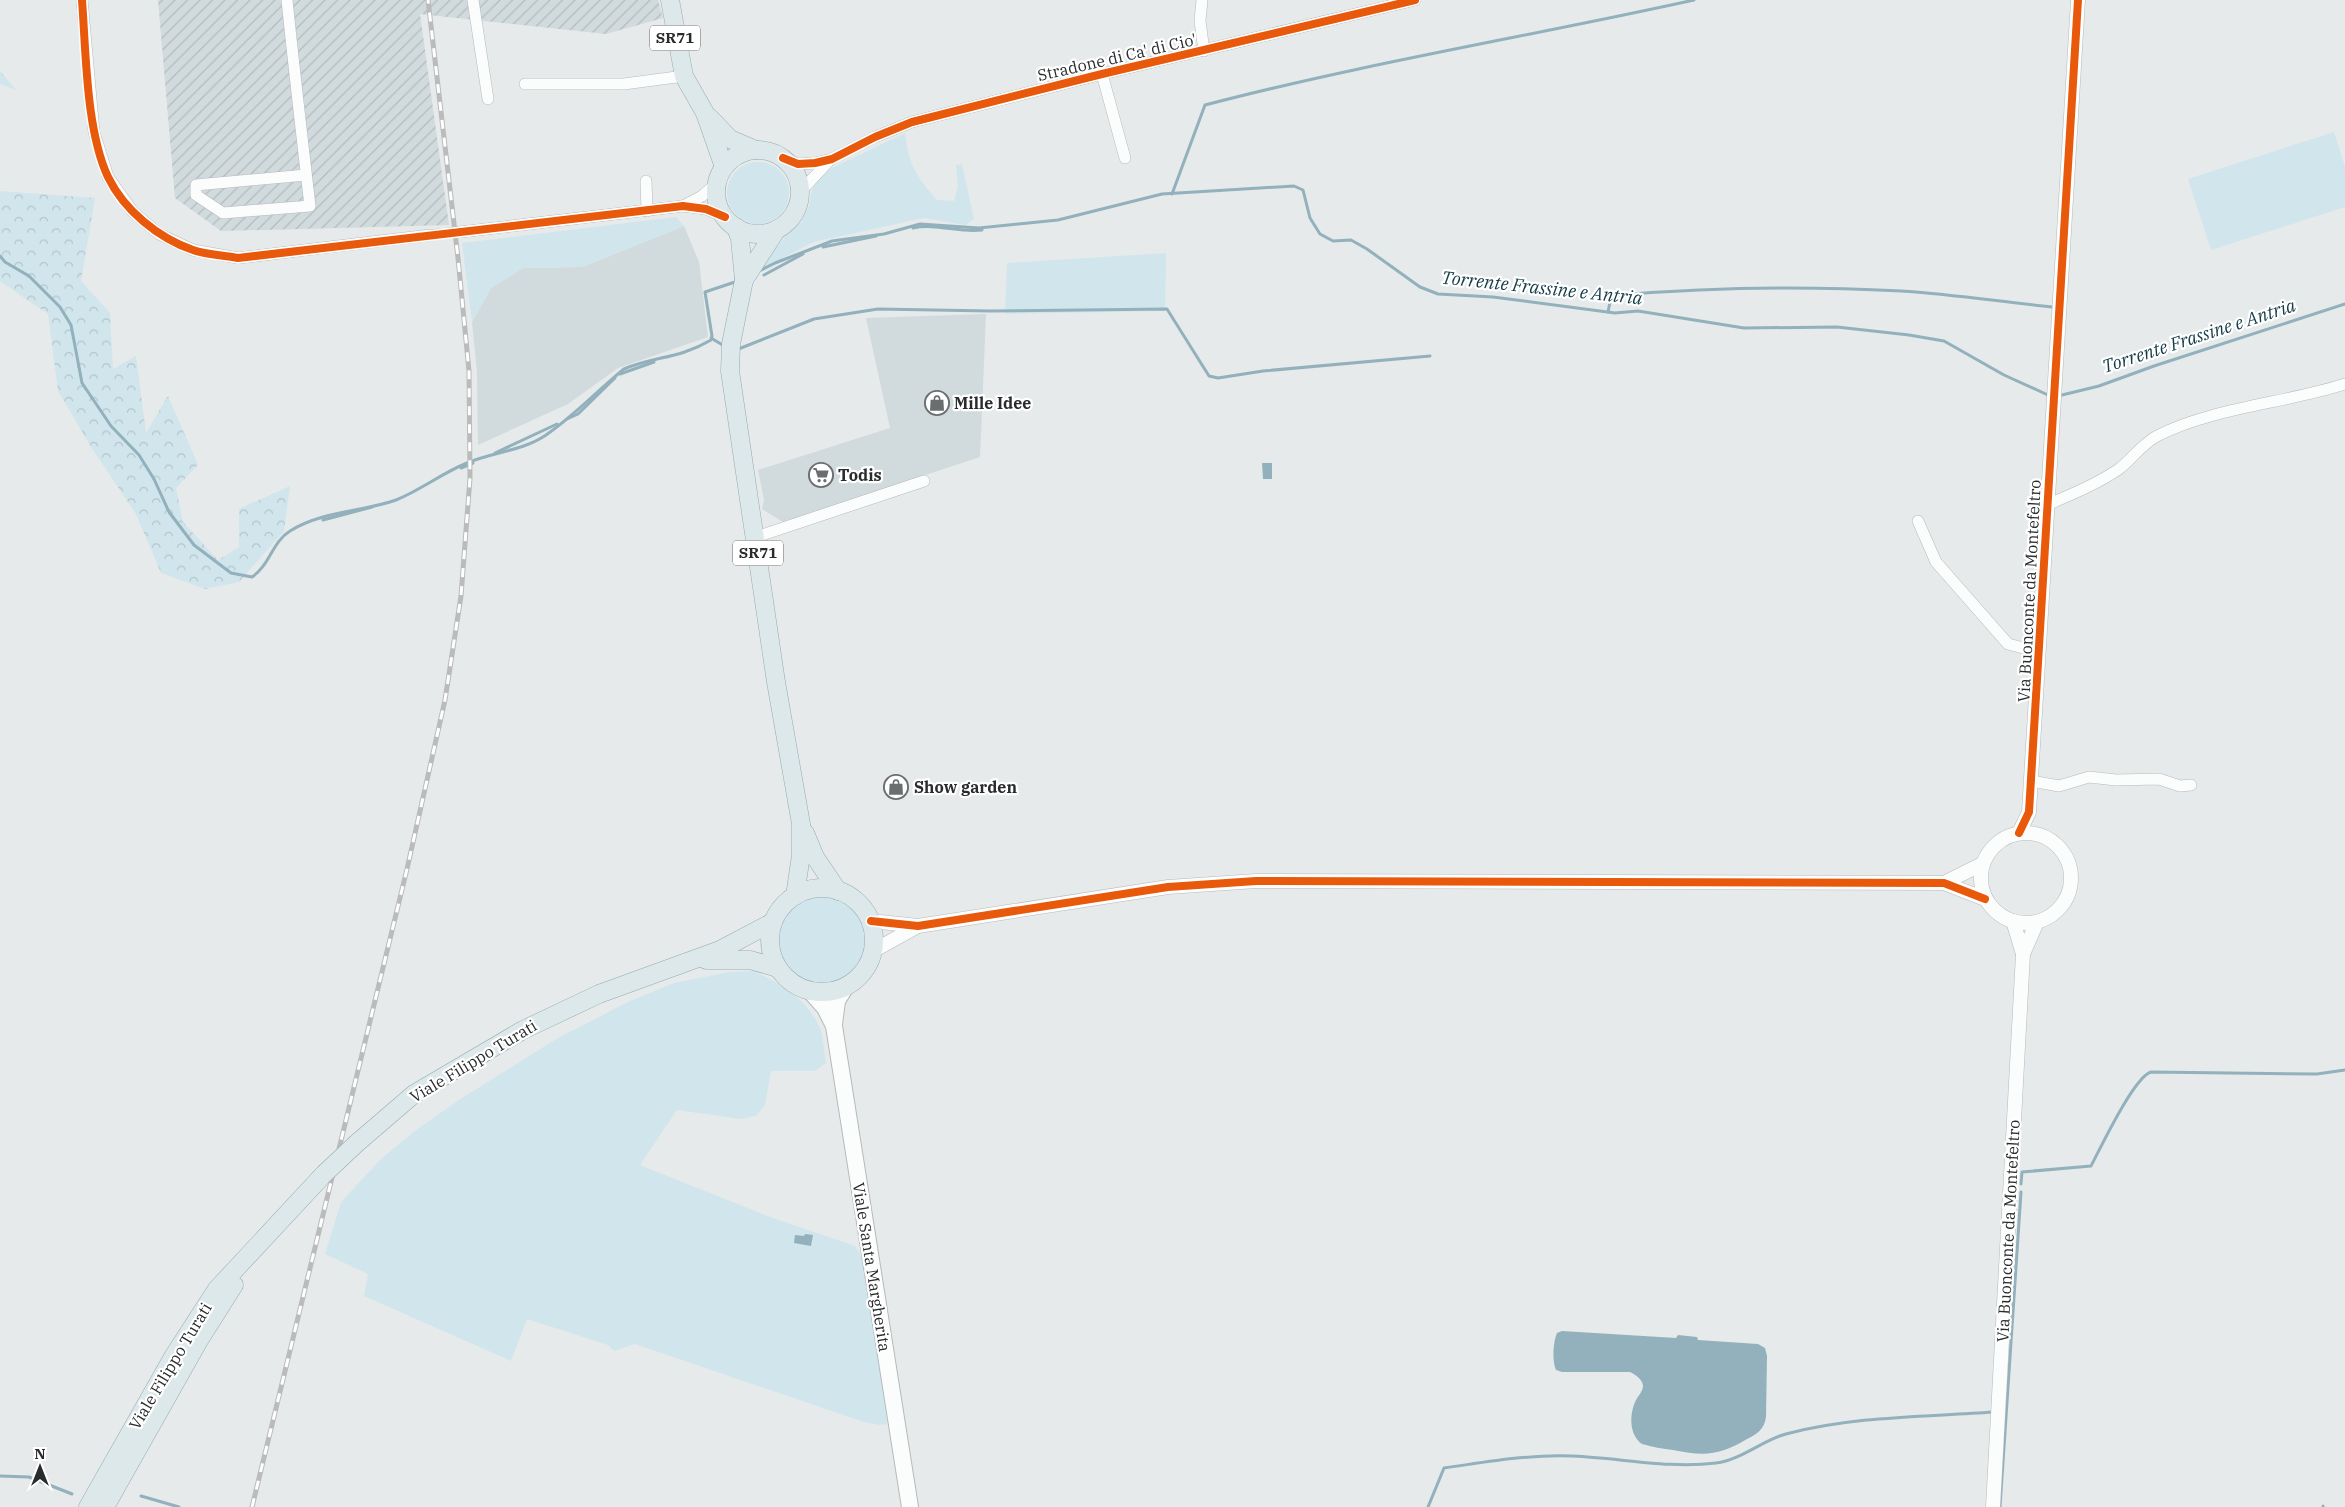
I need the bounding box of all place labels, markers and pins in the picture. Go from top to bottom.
shop icon: Mille Idee [924,390,950,416]
place label: Mille Idee [954,393,1031,413]
supermarket icon: Todis [808,462,834,488]
place label: Todis [838,465,882,485]
shop icon: Show garden [883,774,909,800]
place label: Show garden [914,777,1017,797]

